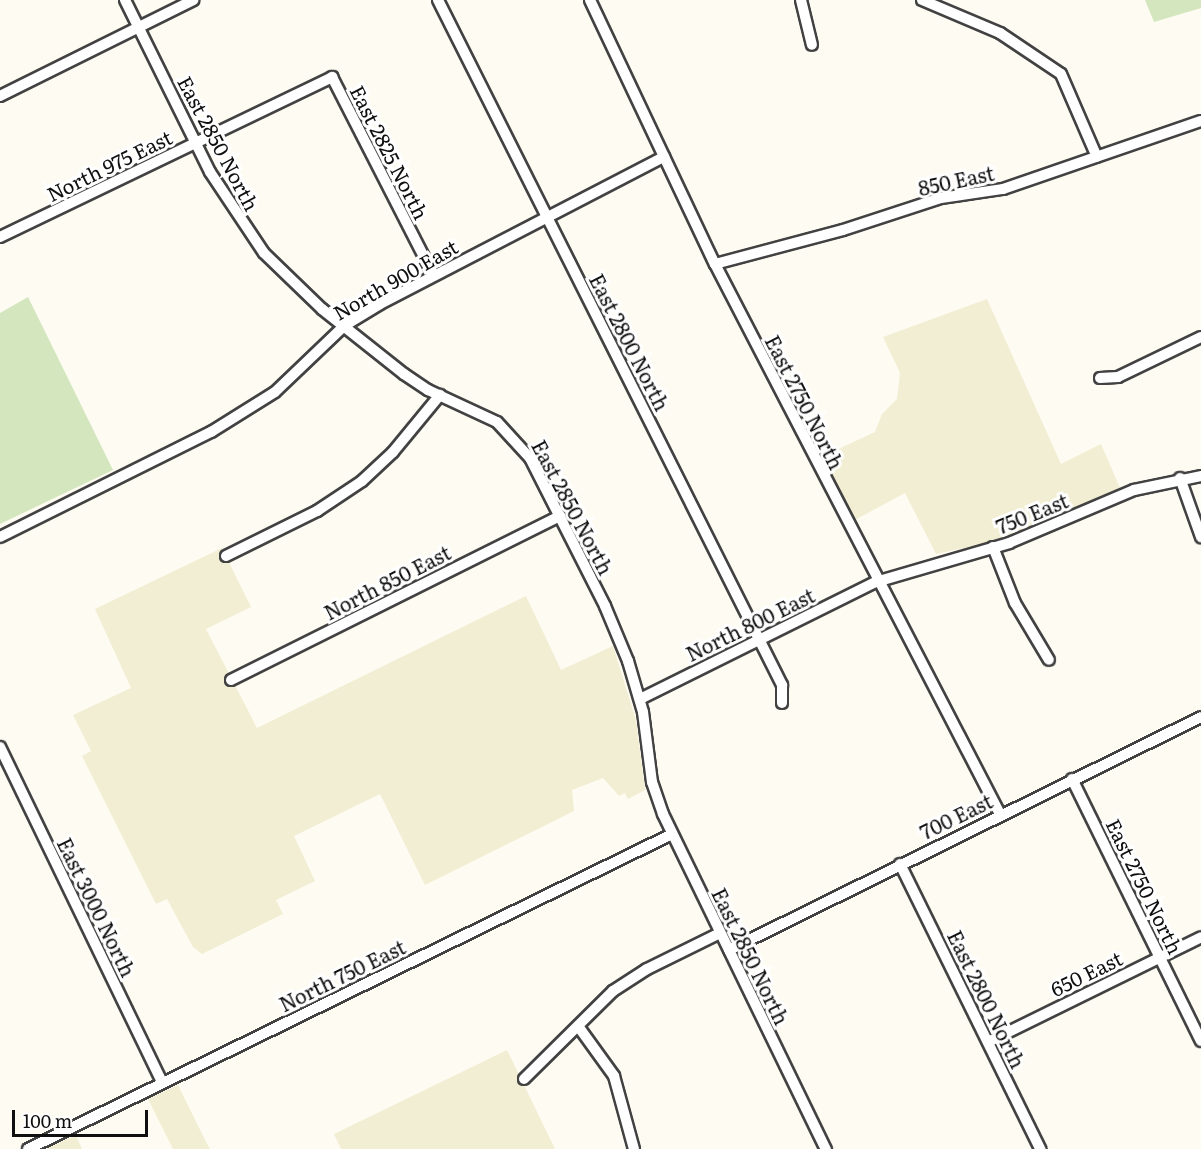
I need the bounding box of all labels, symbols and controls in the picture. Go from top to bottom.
street label: East 2850 North [173,72,265,214]
street label: East 2825 North [346,81,434,223]
street label: North 975 East [42,124,176,206]
street label: 850 East [916,160,996,200]
street label: North 900 East [328,234,462,324]
street label: East 2800 North [585,269,675,415]
street label: East 2750 North [761,331,849,473]
street label: East 2850 North [527,436,619,578]
street label: 750 East [992,488,1072,538]
street label: North 850 East [320,540,454,624]
street label: North 800 East [682,582,818,666]
street label: 700 East [916,788,996,844]
street label: East 2750 North [1102,814,1188,958]
street label: East 3000 North [53,834,141,980]
street label: East 2850 North [708,884,794,1028]
street label: East 2800 North [943,926,1031,1072]
street label: North 750 East [275,934,409,1016]
street label: 650 East [1046,945,1126,1001]
scale bar [15,1098,152,1136]
text: 100 m [23,1107,72,1134]

